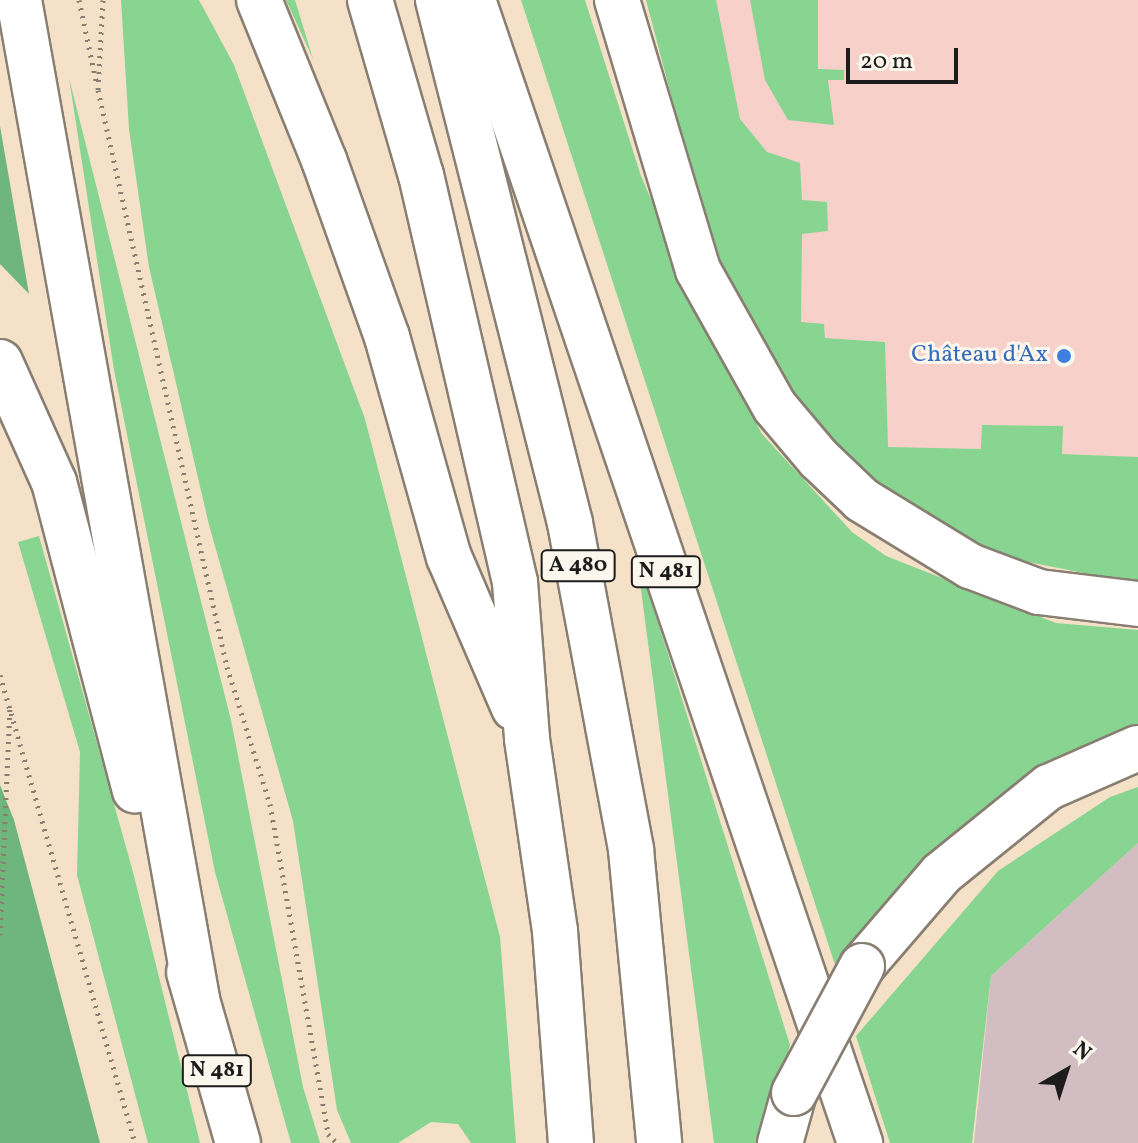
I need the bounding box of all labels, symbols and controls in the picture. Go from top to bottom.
scale bar [850,32,962,82]
text: 20 m [860,45,913,79]
place label: Château d'Ax [911,342,1048,370]
marker: Château d'Ax [1055,347,1073,365]
road number: A 480 [540,548,616,584]
road number: N 481 [630,554,702,590]
north arrow [1026,1031,1106,1111]
text: N [1065,1035,1097,1069]
road number: N 481 [181,1053,253,1089]

